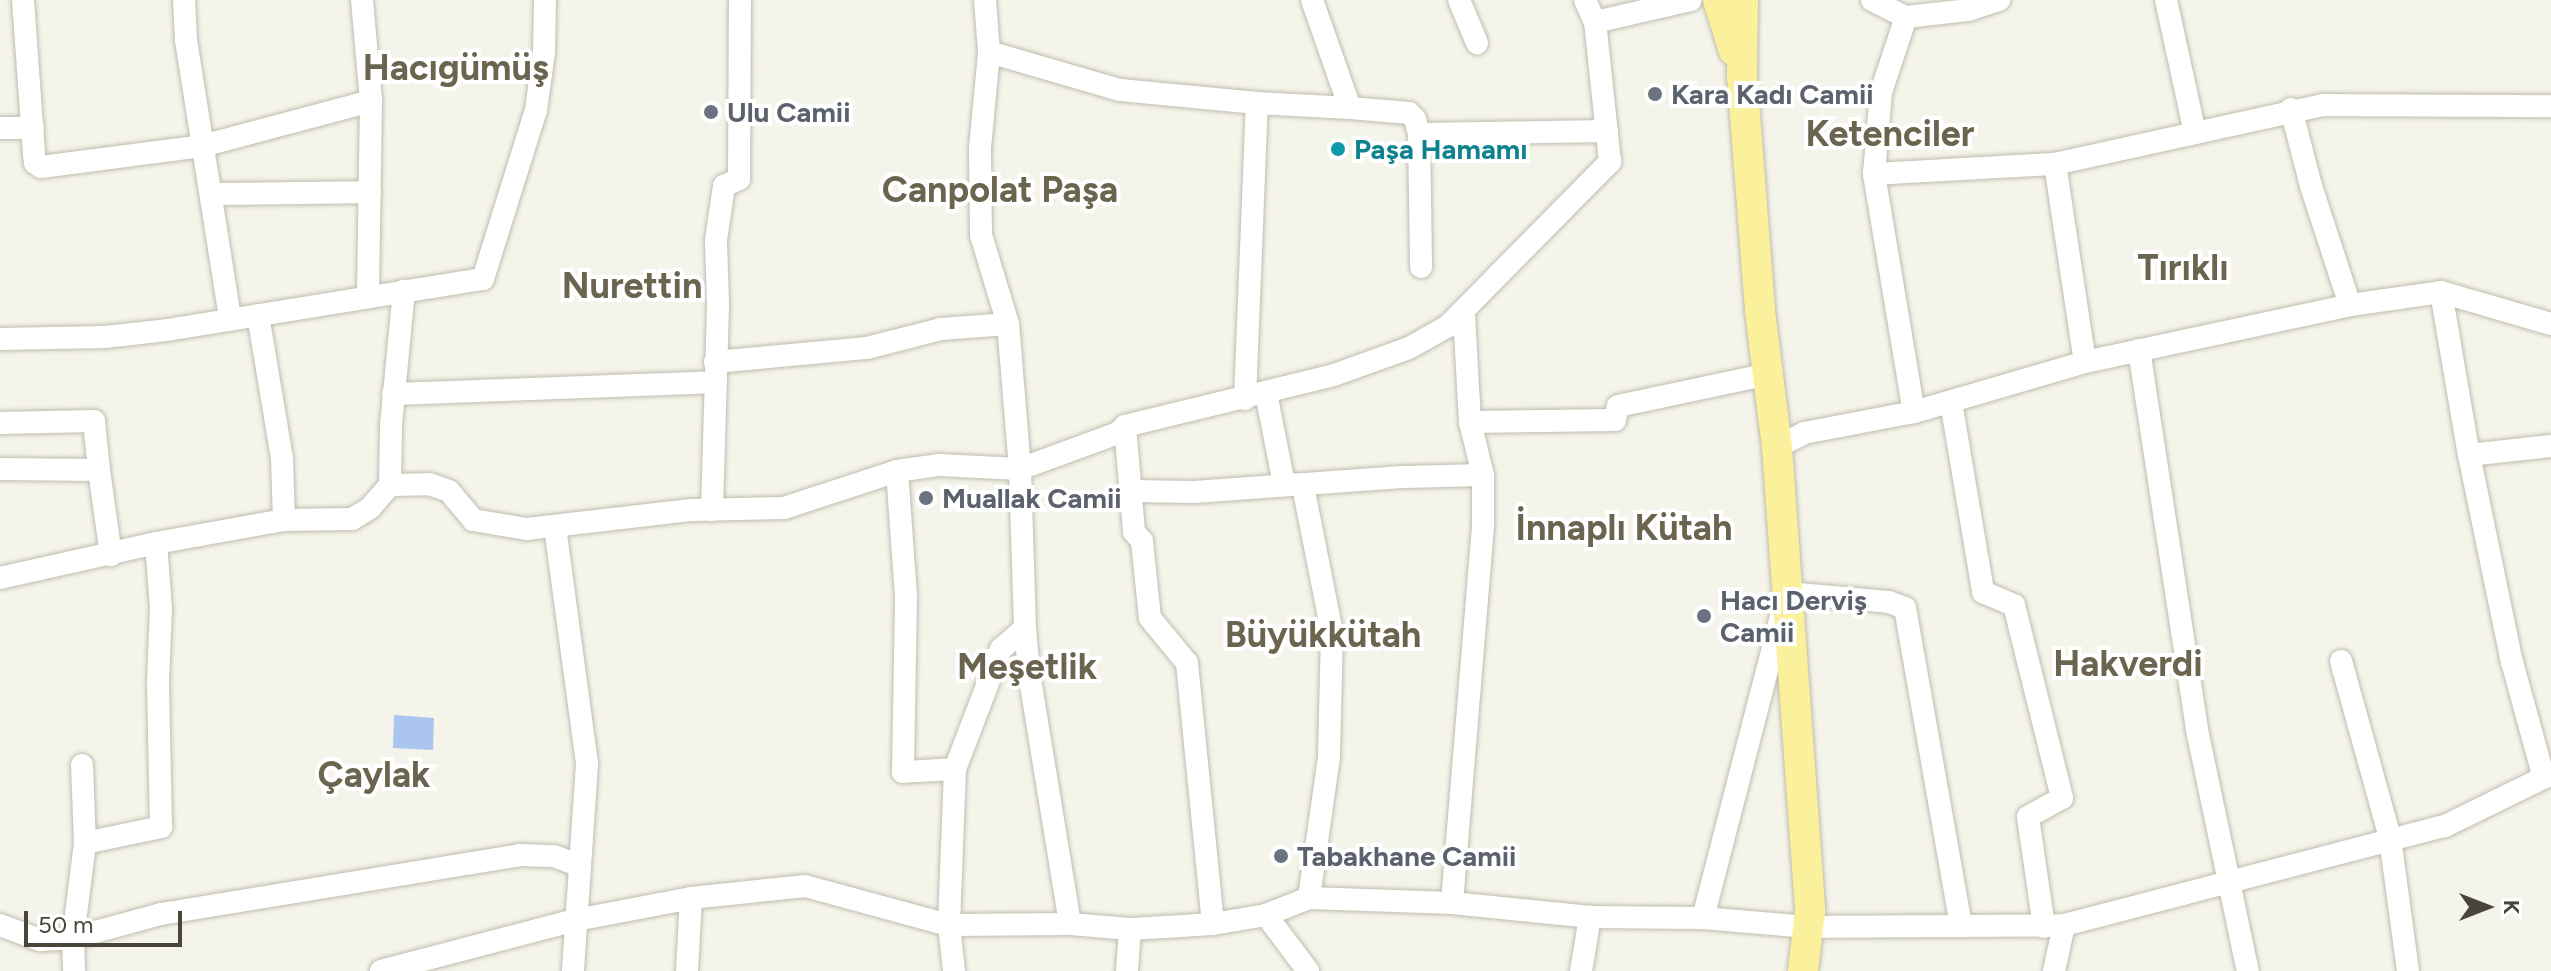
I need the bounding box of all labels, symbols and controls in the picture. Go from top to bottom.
district label: Hacıgümüş [363,46,549,90]
place label: Kara Kadı Camii [1671,77,1874,111]
marker: Kara Kadı Camii [1646,85,1664,103]
place label: Ulu Camii [727,95,850,129]
marker: Ulu Camii [702,103,720,121]
district label: Ketenciler [1806,112,1974,156]
place label: Paşa Hamamı [1354,132,1528,166]
marker: Paşa Hamamı [1329,140,1347,158]
district label: Canpolat Paşa [882,168,1118,212]
district label: Tırıklı [2137,246,2229,290]
district label: Nurettin [562,264,702,308]
place label: Muallak Camii [942,481,1122,515]
marker: Muallak Camii [917,489,935,507]
district label: İnnaplı Kütah [1515,506,1733,550]
place label: Hacı Derviş Camii [1720,583,1867,649]
marker: Hacı Derviş Camii [1695,607,1713,625]
district label: Büyükkütah [1225,613,1421,657]
district label: Hakverdi [2053,642,2203,686]
district label: Meşetlik [957,645,1097,689]
district label: Çaylak [318,753,430,797]
place label: Tabakhane Camii [1297,839,1516,873]
marker: Tabakhane Camii [1272,847,1290,865]
north arrow [2447,867,2527,947]
scale bar [28,895,186,945]
text: K [2498,900,2525,914]
text: 50 m [38,910,94,939]

